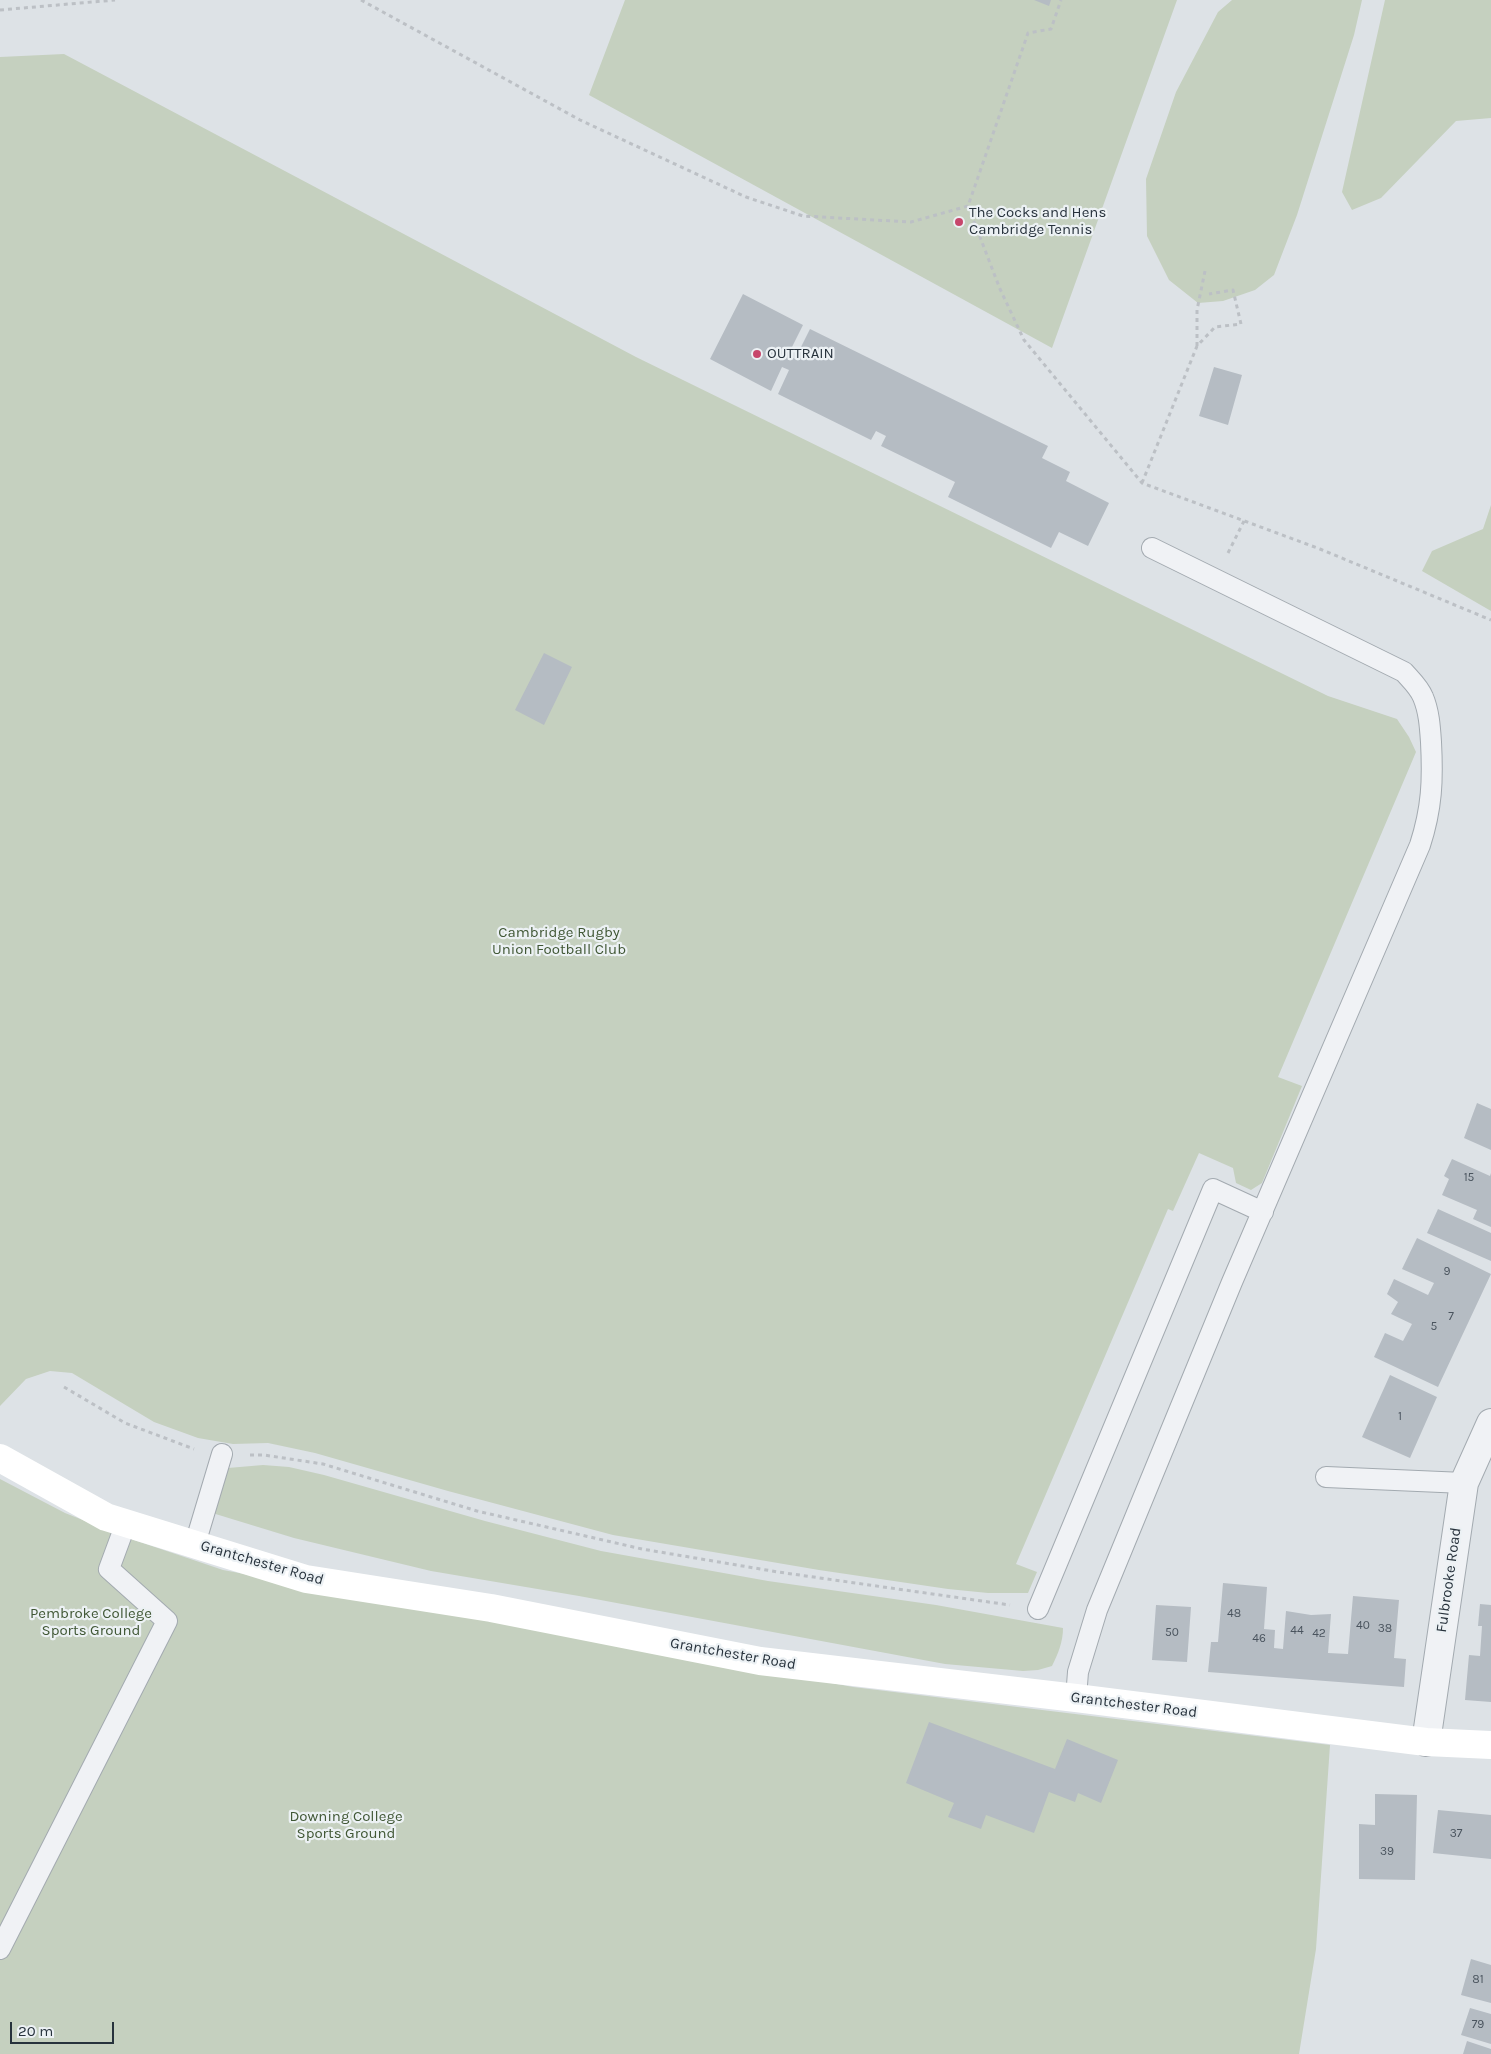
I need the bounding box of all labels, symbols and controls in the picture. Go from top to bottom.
place label: The Cocks and Hens Cambridge Tennis [969,204,1106,239]
marker: The Cocks and Hens Cambridge Tennis [953,216,965,228]
place label: OUTTRAIN [767,345,834,363]
marker: OUTTRAIN [751,348,763,360]
park label: Cambridge Rugby Union Football Club [492,924,626,959]
house number: 15 [1464,1171,1474,1185]
house number: 9 [1444,1265,1450,1279]
house number: 7 [1448,1310,1454,1324]
house number: 5 [1431,1320,1437,1334]
house number: 1 [1398,1410,1402,1424]
street label: Fulbrooke Road [1433,1526,1465,1634]
street label: Grantchester Road [198,1537,326,1589]
park label: Pembroke College Sports Ground [30,1605,152,1640]
house number: 48 [1227,1607,1241,1621]
house number: 40 [1356,1619,1370,1633]
house number: 38 [1378,1622,1392,1636]
house number: 44 [1290,1624,1304,1638]
house number: 50 [1165,1626,1179,1640]
house number: 42 [1312,1627,1326,1641]
house number: 46 [1252,1632,1266,1646]
street label: Grantchester Road [669,1634,797,1674]
street label: Grantchester Road [1070,1688,1198,1722]
park label: Downing College Sports Ground [289,1808,403,1843]
house number: 37 [1450,1827,1462,1841]
house number: 39 [1380,1845,1394,1859]
house number: 81 [1472,1973,1484,1987]
scale bar [12,2012,116,2044]
house number: 79 [1472,2018,1484,2032]
text: 20 m [18,2022,53,2040]

